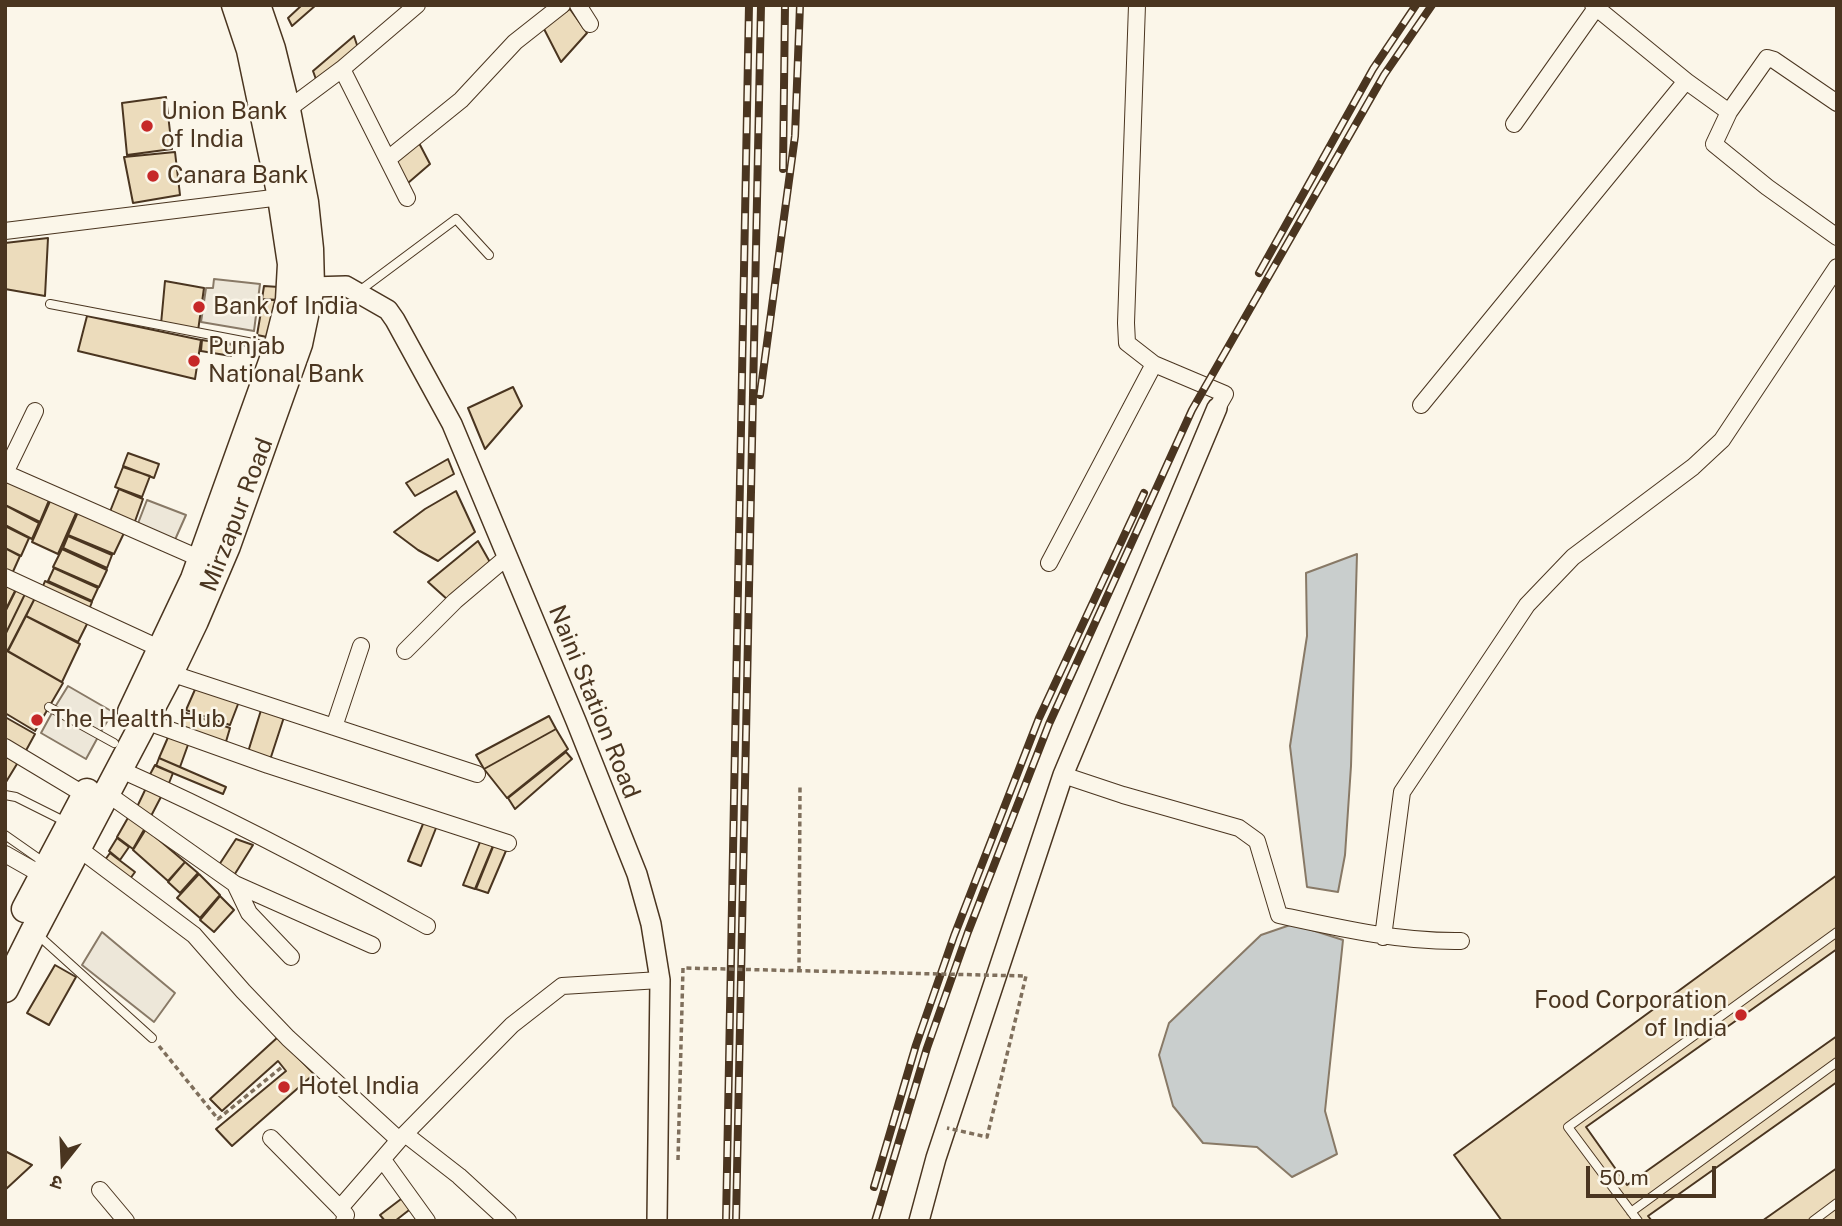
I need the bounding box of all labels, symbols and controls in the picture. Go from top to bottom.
place label: Union Bank of India [161,98,288,154]
marker: Union Bank of India [139,118,155,134]
place label: Canara Bank [167,162,308,190]
marker: Canara Bank [145,168,161,184]
place label: Bank of India [213,293,358,321]
marker: Bank of India [191,299,207,315]
place label: Punjab National Bank [208,333,364,389]
marker: Punjab National Bank [186,353,202,369]
street label: Mirzapur Road [194,434,280,596]
street label: Naini Station Road [542,601,646,803]
place label: The Health Hub [51,706,226,734]
marker: The Health Hub [29,712,45,728]
place label: Food Corporation of India [1534,987,1727,1043]
marker: Food Corporation of India [1733,1007,1749,1023]
place label: Hotel India [298,1073,419,1101]
marker: Hotel India [276,1079,292,1095]
north arrow [28,1128,98,1198]
scale bar [1590,1152,1720,1196]
text: 50 m [1599,1165,1649,1190]
text: उ [48,1171,65,1195]

